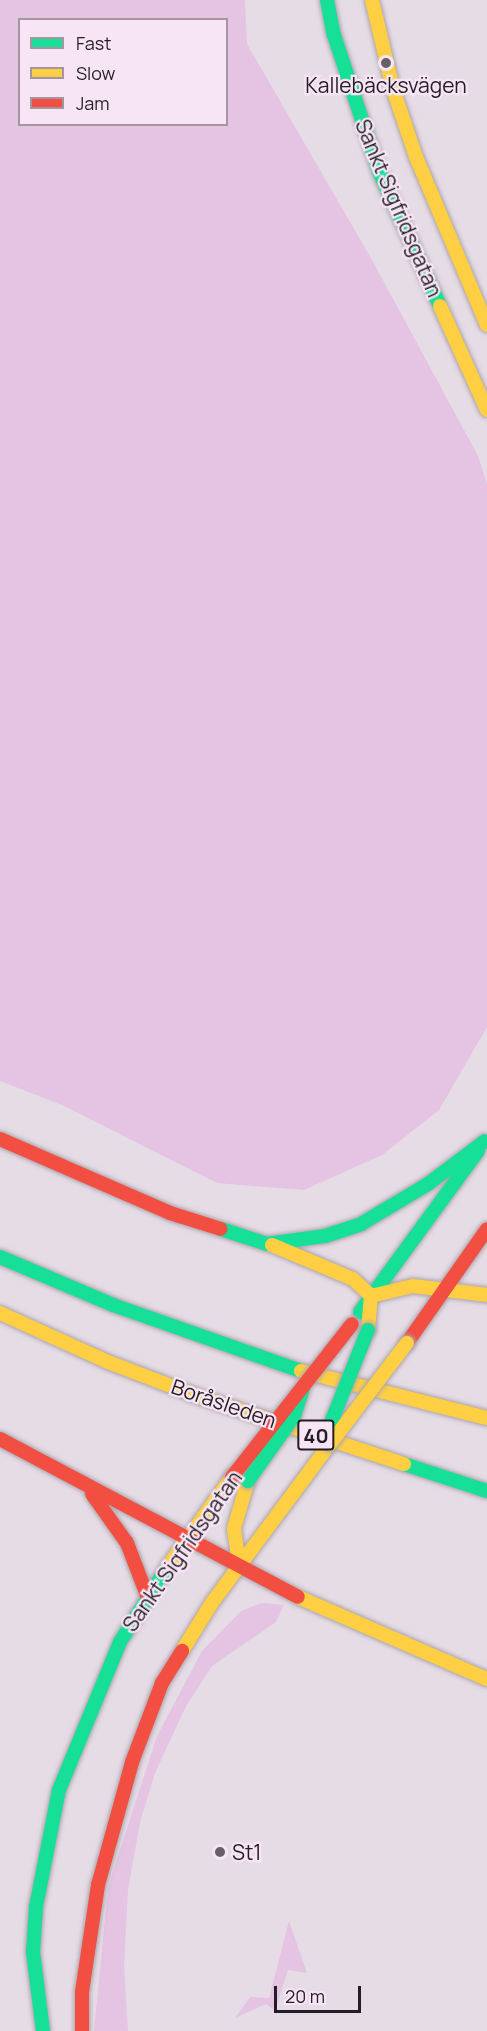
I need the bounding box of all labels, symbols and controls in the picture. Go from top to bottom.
legend [18,18,228,126]
text: Fast [76,31,111,55]
marker: Kallebäcksvägen [379,56,393,70]
text: Slow [76,61,115,85]
place label: Kallebäcksvägen [305,72,467,98]
text: Jam [76,91,110,115]
street label: Sankt Sigfridsgatan [350,115,448,301]
street label: Boråsleden [168,1373,280,1433]
road number: 40 [296,1418,336,1452]
street label: Sankt Sigfridsgatan [117,1466,247,1636]
place label: St1 [232,1839,262,1865]
marker: St1 [213,1845,227,1859]
scale bar [277,1974,364,2012]
text: 20 m [285,1984,325,2008]

